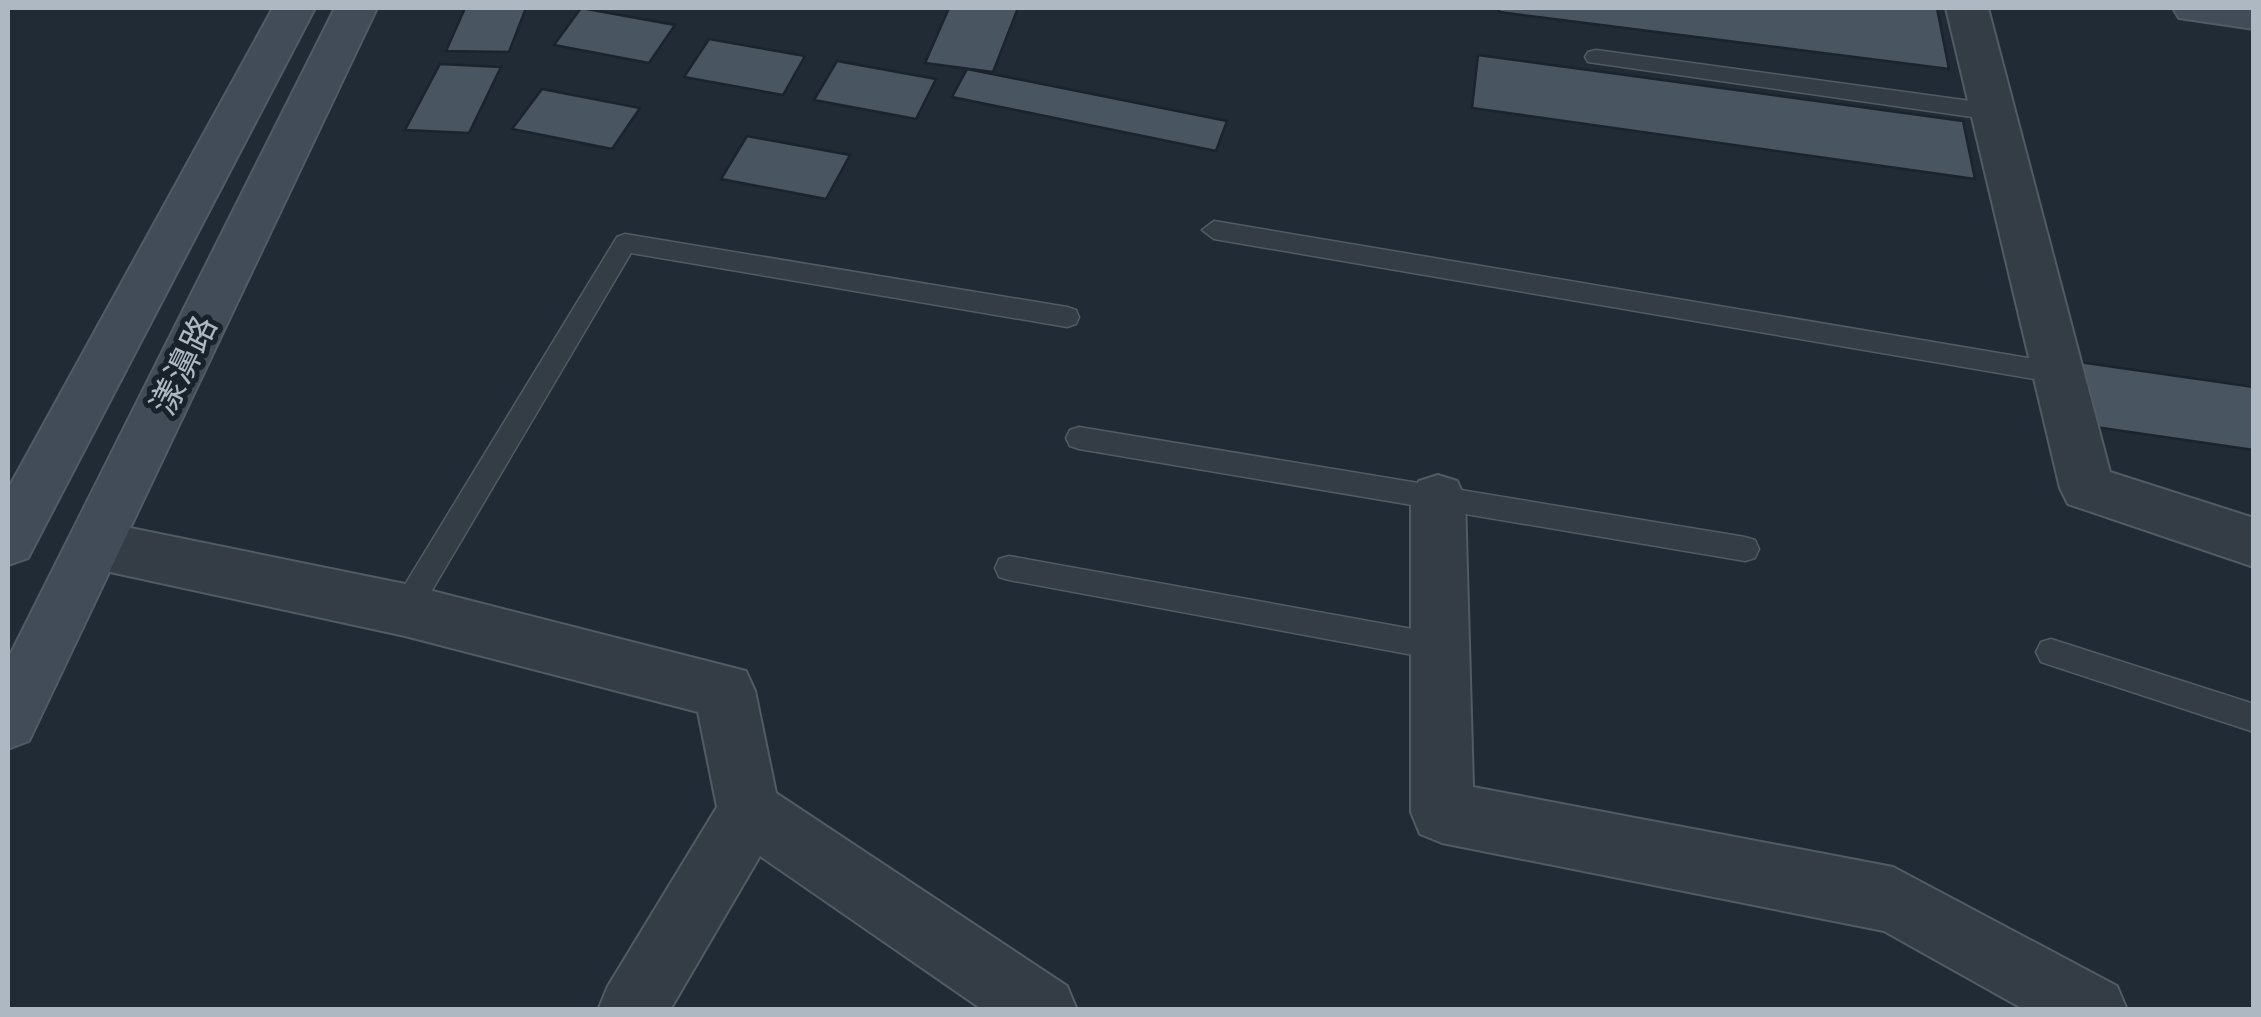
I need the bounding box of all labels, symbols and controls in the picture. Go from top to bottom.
street label: 漾濞路 [141,308,225,422]

